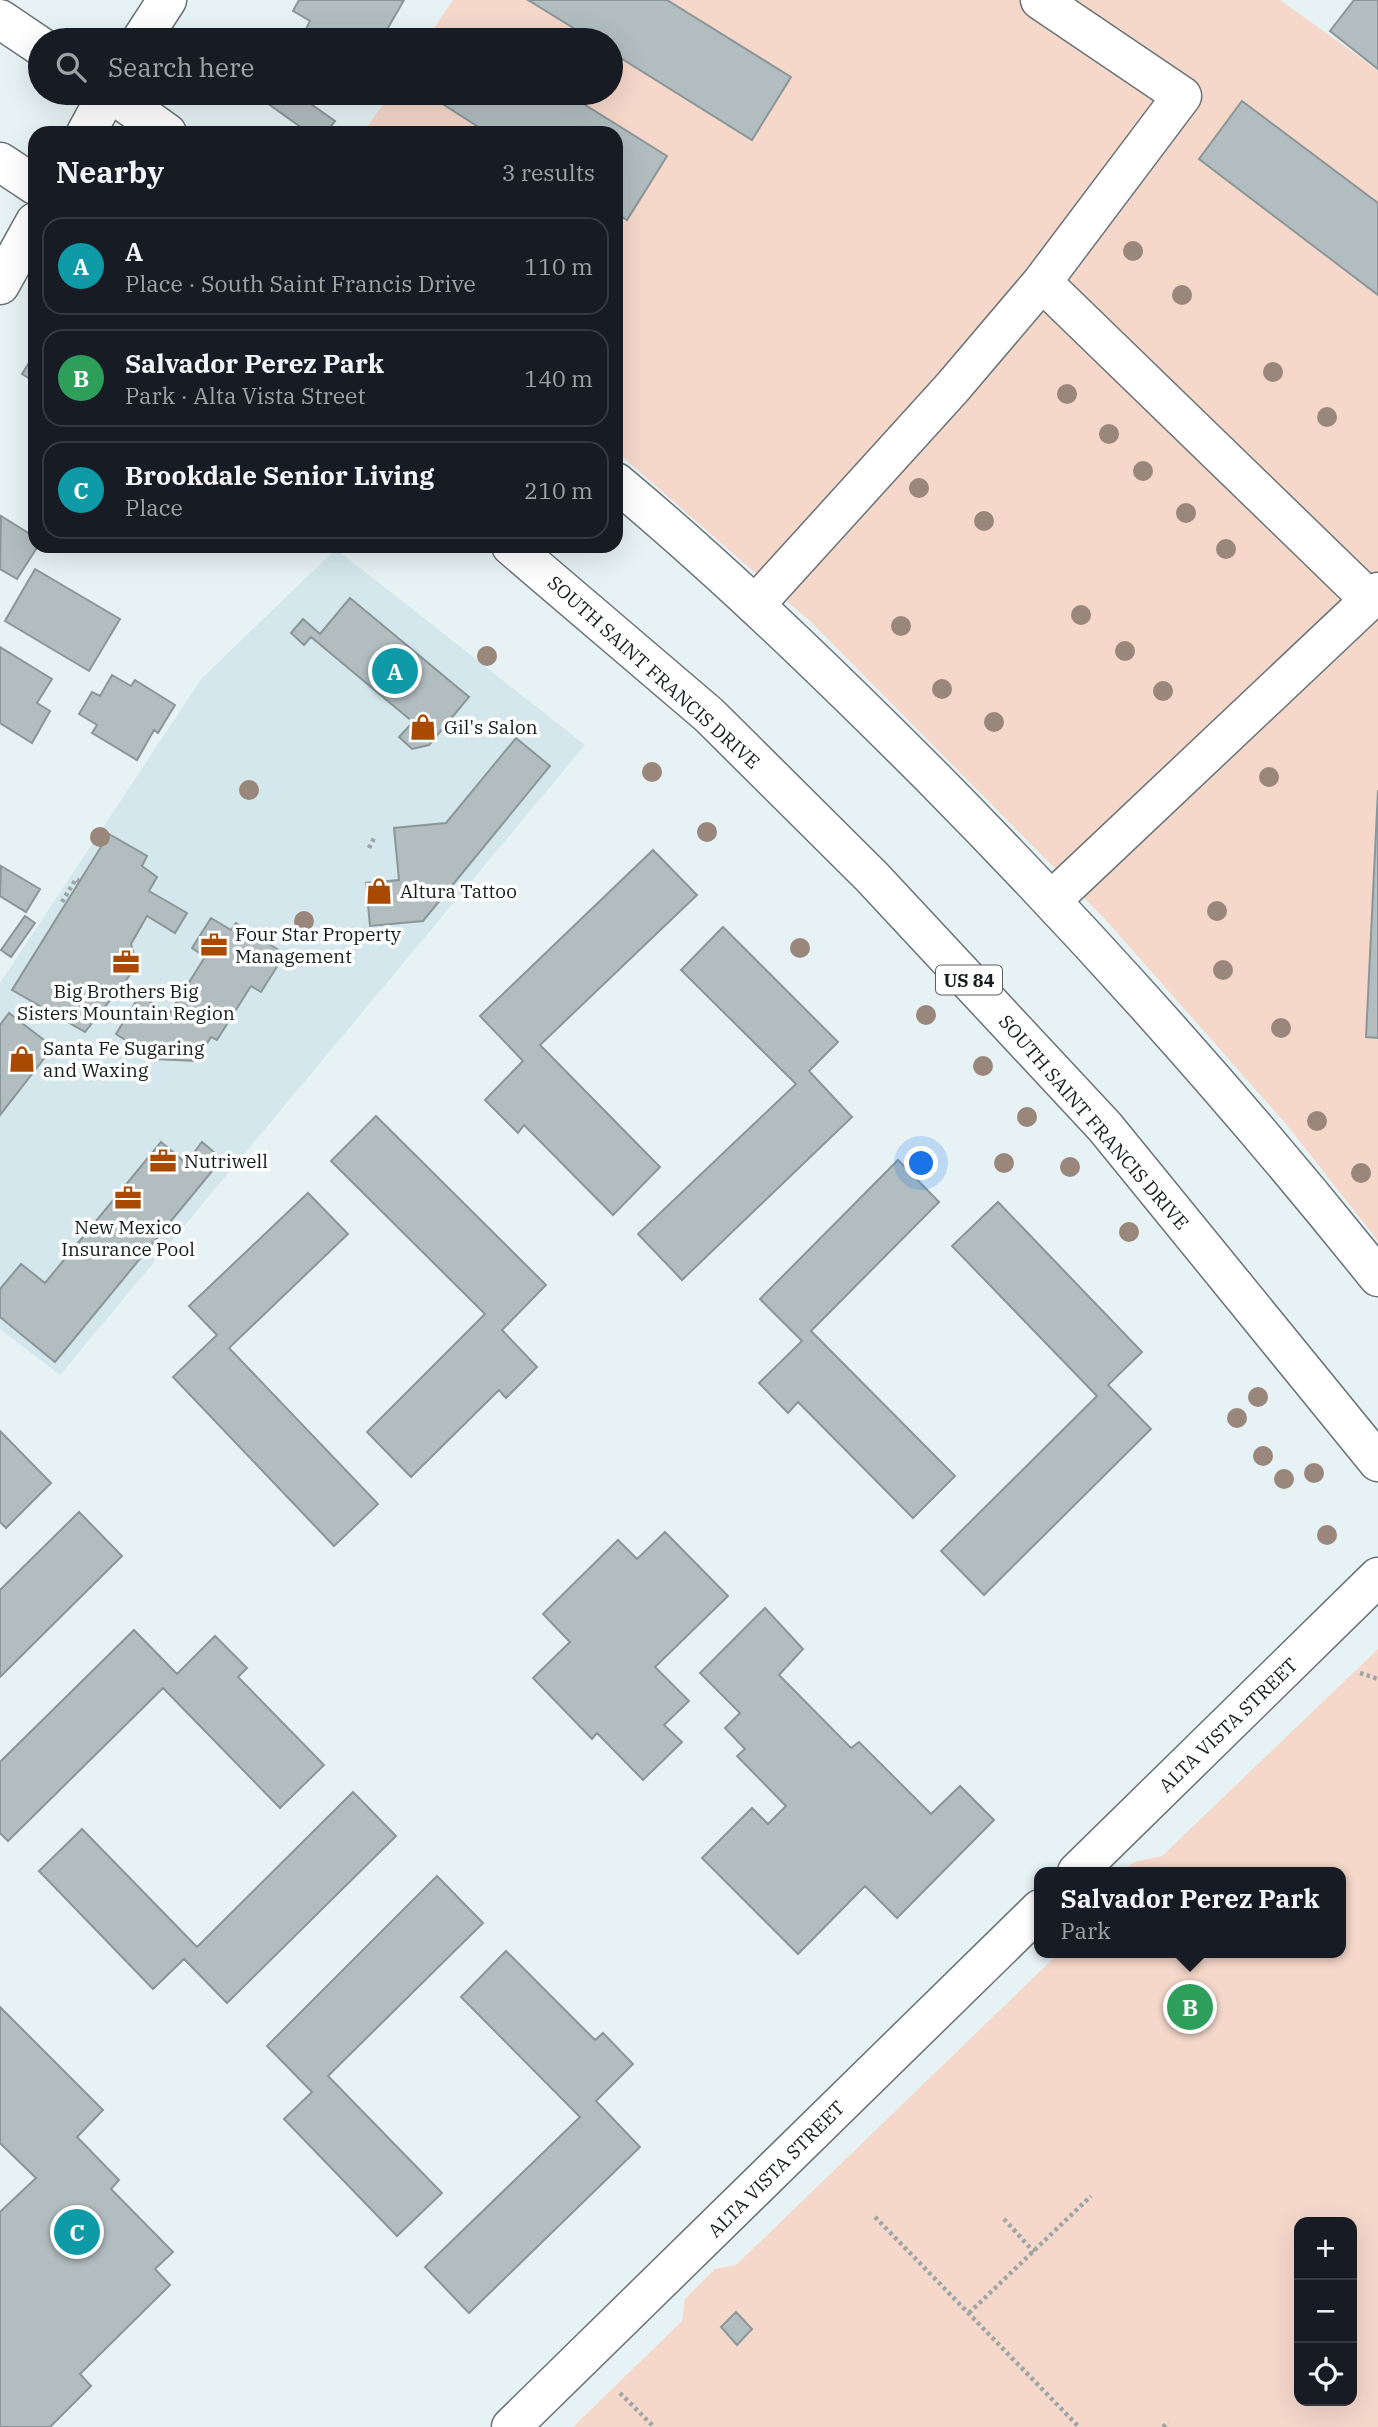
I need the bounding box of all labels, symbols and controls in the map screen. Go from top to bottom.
search box [28,28,623,105]
icon: search [52,48,90,86]
text: Search here [108,50,254,84]
text: Nearby [56,152,164,191]
text: 3 results [502,157,595,187]
text: A [125,234,143,268]
text: A [73,251,89,281]
text: 110 m [524,251,593,281]
text: Place · South Saint Francis Drive [125,268,476,298]
text: Salvador Perez Park [125,346,384,380]
text: B [73,363,89,393]
text: 140 m [524,363,593,393]
text: Park · Alta Vista Street [125,380,366,410]
text: Brookdale Senior Living [125,458,434,492]
text: C [73,475,89,505]
text: 210 m [524,475,593,505]
text: Place [125,492,183,522]
street label: SOUTH SAINT FRANCIS DRIVE [543,570,765,774]
pin: A [372,645,418,697]
shop icon: Gil's Salon [408,712,438,742]
place label: Gil's Salon [444,715,538,739]
shop icon: Altura Tattoo [364,876,394,906]
place label: Altura Tattoo [400,879,517,903]
place label: Four Star Property Management [235,922,402,968]
office icon: Four Star Property Management [199,930,229,960]
office icon: Big Brothers Big Sisters Mountain Region [111,947,141,977]
road number: US 84 [936,965,1002,995]
place label: Big Brothers Big Sisters Mountain Region [17,979,235,1025]
street label: SOUTH SAINT FRANCIS DRIVE [994,1009,1194,1235]
place label: Santa Fe Sugaring and Waxing [43,1036,205,1082]
shop icon: Santa Fe Sugaring and Waxing [7,1044,37,1074]
office icon: Nutriwell [148,1146,178,1176]
your location [904,1146,938,1180]
place label: Nutriwell [184,1149,268,1173]
office icon: New Mexico Insurance Pool [113,1183,143,1213]
place label: New Mexico Insurance Pool [61,1215,195,1261]
street label: ALTA VISTA STREET [1154,1653,1302,1797]
popup [1034,1867,1346,1958]
text: Salvador Perez Park [1061,1881,1319,1915]
text: Park [1061,1915,1111,1945]
pin: B [1167,1981,1213,2033]
street label: ALTA VISTA STREET [703,2096,849,2242]
pin: C [54,2206,100,2258]
map controls [1294,2217,1357,2406]
button: + [1294,2217,1357,2280]
button: − [1294,2280,1357,2343]
button: locate [1294,2343,1357,2406]

